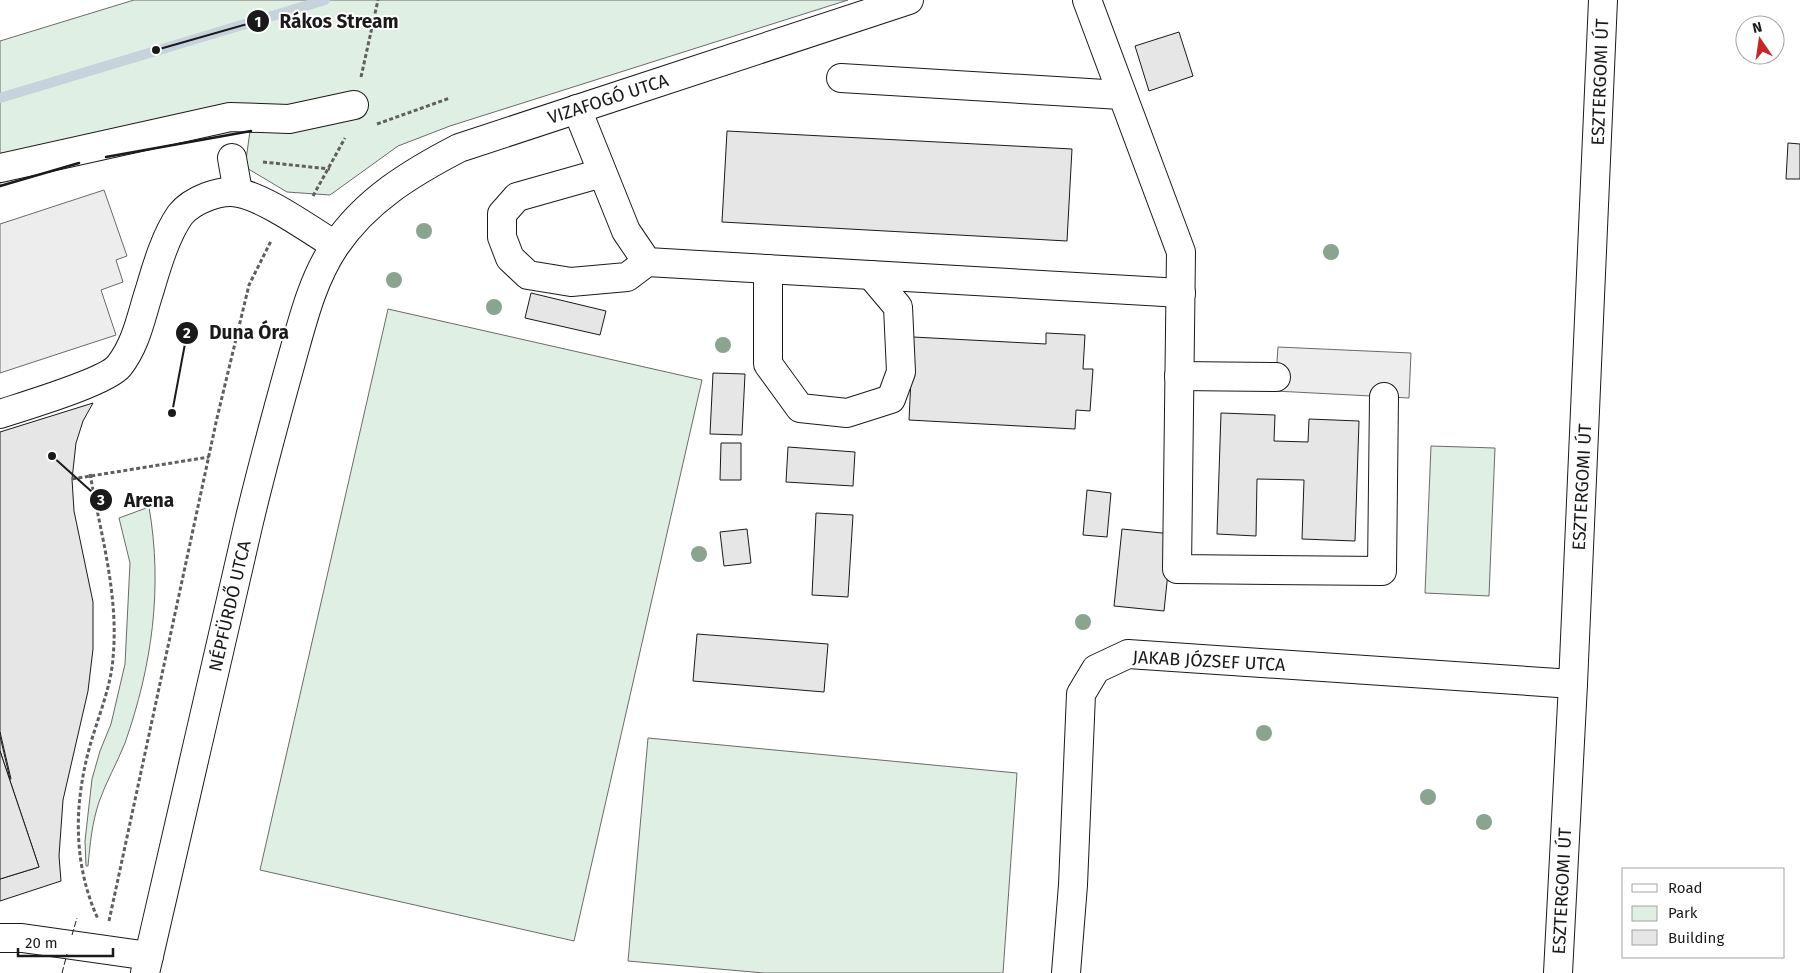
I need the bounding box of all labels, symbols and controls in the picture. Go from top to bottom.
callout: Rákos Stream [245,4,409,38]
text: Rákos Stream [280,10,398,33]
text: 1 [255,13,261,31]
north arrow [1735,15,1785,65]
street label: ESZTERGOMI ÚT [1586,17,1613,146]
text: N [1751,18,1764,37]
street label: VIZAFOGÓ UTCA [545,69,672,129]
callout: Duna Óra [174,316,299,350]
text: Duna Óra [209,320,289,344]
text: 2 [183,324,191,342]
street label: ESZTERGOMI ÚT [1567,422,1596,551]
callout: Arena [89,483,184,517]
text: Arena [123,489,174,512]
text: 3 [96,491,105,509]
street label: NÉPFÜRDŐ UTCA [203,537,256,674]
street label: JAKAB JÓZSEF UTCA [1132,646,1287,676]
street label: ESZTERGOMI ÚT [1547,826,1576,955]
legend [1622,868,1785,958]
text: Road [1668,879,1703,897]
text: Park [1668,904,1698,922]
scale bar [18,926,112,958]
text: Building [1668,929,1724,947]
text: 20 m [25,934,58,952]

